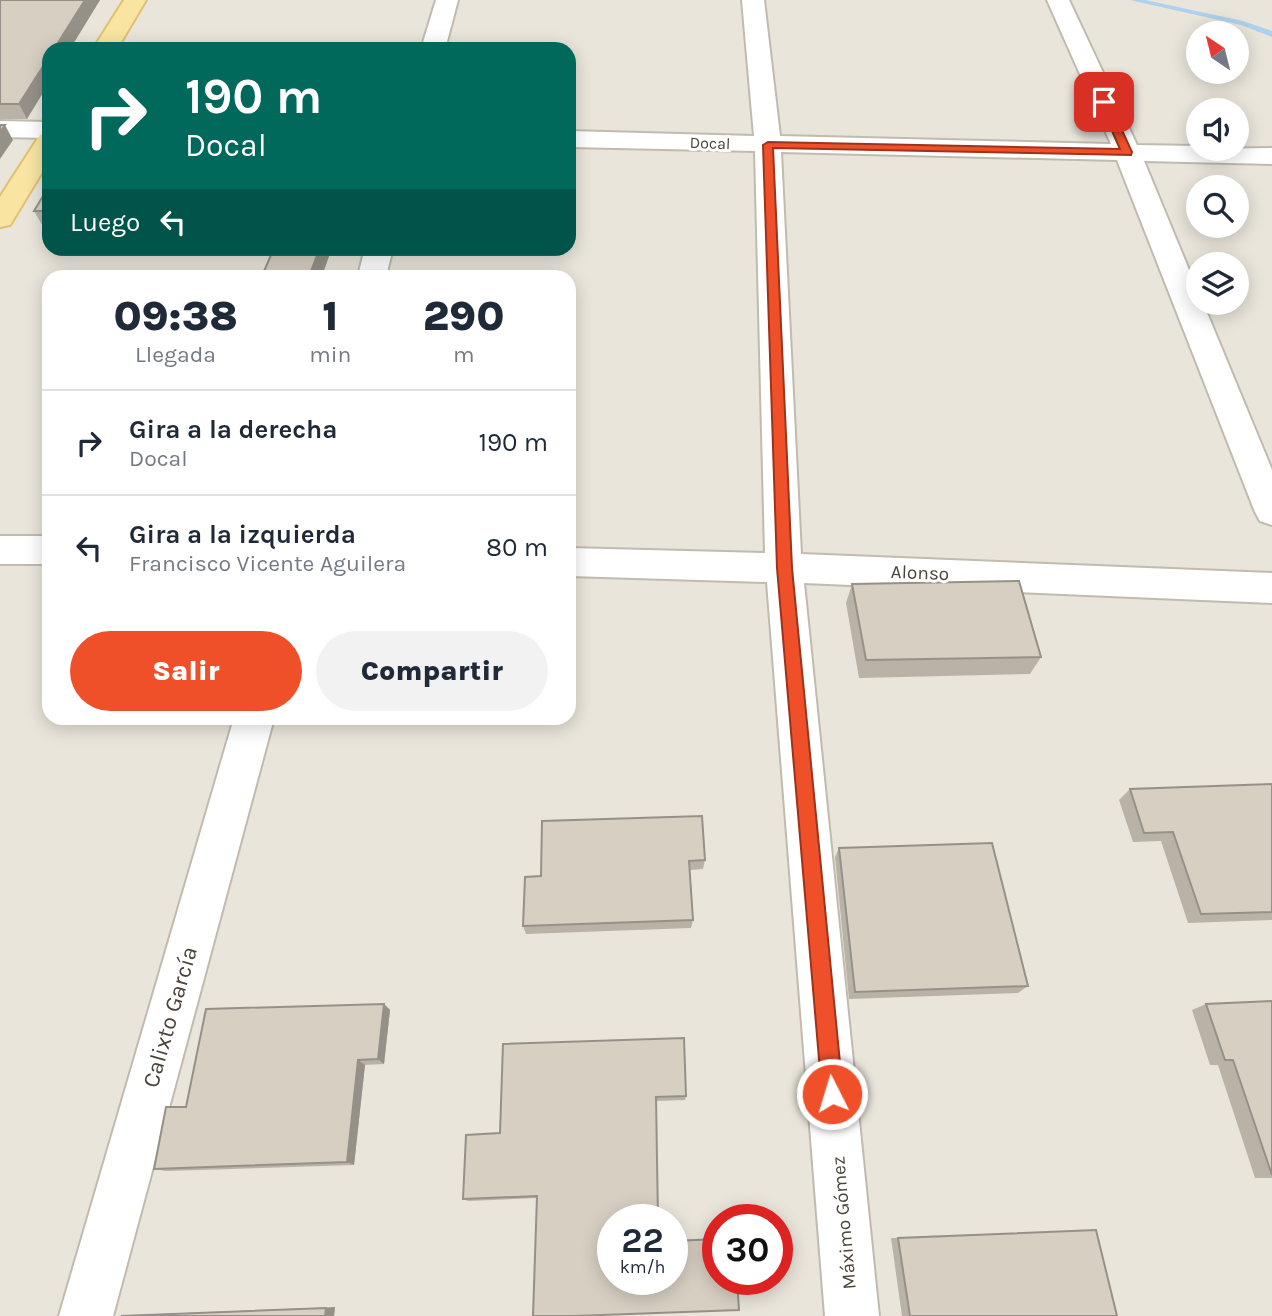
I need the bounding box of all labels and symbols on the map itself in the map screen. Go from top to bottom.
north arrow [1186,21,1250,84]
pin [1074,72,1134,132]
street label: Docal [689,133,731,153]
street label: Alonso [890,561,950,585]
street label: Calixto García [137,943,203,1091]
position arrow [795,1057,869,1131]
street label: Máximo Gómez [827,1155,861,1291]
speed limit sign: 30 [702,1204,793,1295]

